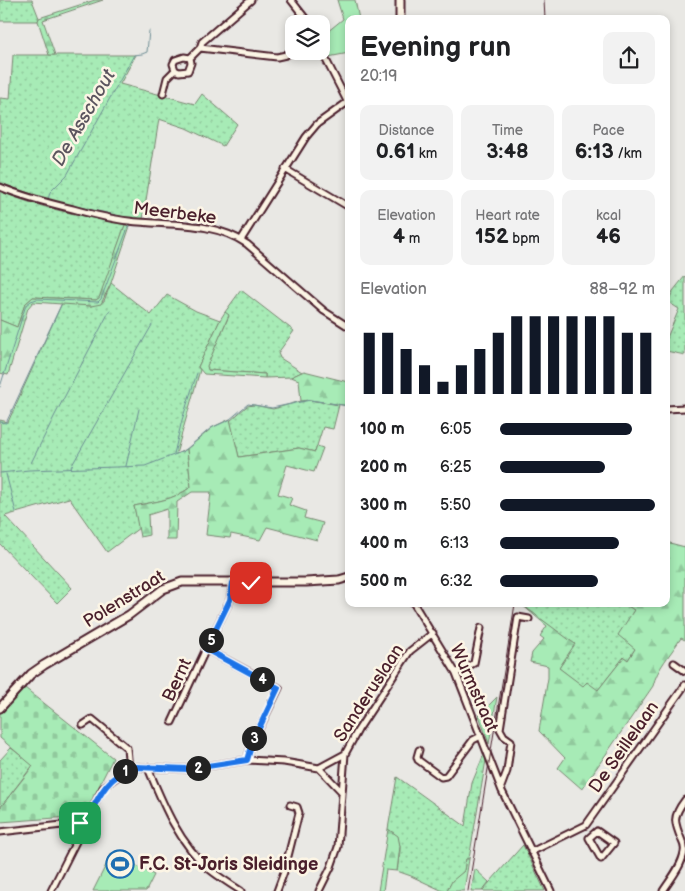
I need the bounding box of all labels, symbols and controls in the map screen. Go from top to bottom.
map controls [285,15,330,60]
button: layers [285,15,330,60]
text: Evening run [360,31,511,64]
button: share [603,32,655,84]
water label: De Asschout [47,65,121,170]
text: 20:19 [360,67,398,86]
text: Distance [379,122,434,139]
text: Time [492,122,523,139]
text: Pace [593,122,624,139]
text: 0.61 [376,139,415,164]
text: 3:48 [486,139,529,164]
text: 6:13 [575,139,614,164]
text: km [415,145,437,162]
text: /km [614,145,642,162]
street label: Meerbeke [132,197,218,229]
text: Elevation [377,207,436,224]
text: Heart rate [475,207,540,224]
text: kcal [596,207,621,224]
text: 4 [393,224,405,249]
text: 152 [475,224,509,249]
text: 46 [596,224,621,249]
text: m [405,230,420,247]
text: bpm [509,230,540,247]
text: Elevation [360,280,427,299]
text: 88–92 m [590,280,655,299]
text: 100 m [360,420,405,439]
text: 6:05 [440,420,472,439]
text: 200 m [360,458,407,477]
text: 6:25 [440,458,472,477]
text: 300 m [360,496,407,515]
text: 5:50 [440,496,471,515]
text: 400 m [360,534,407,553]
text: 6:13 [440,534,469,553]
pin [230,562,272,604]
street label: Polenstraat [79,565,169,632]
icon: check [237,569,265,597]
text: 500 m [360,572,407,591]
text: 6:32 [440,572,472,591]
pin: 5 [198,628,224,652]
text: 5 [207,632,216,649]
street label: Sanderuslaan [330,640,408,746]
street label: Wurmstraat [445,641,503,736]
street label: Bernt [158,655,196,705]
pin: 4 [250,666,274,692]
text: 4 [258,671,267,688]
street label: De Seillelaan [585,697,663,797]
pin: 3 [242,726,266,750]
text: 3 [250,730,259,747]
pin: 2 [186,756,210,780]
pin: 1 [112,758,138,784]
text: 2 [194,760,203,777]
text: 1 [123,763,128,780]
pin [59,802,101,844]
icon: arrive [66,809,94,837]
sports icon: F.C. St-Joris Sleidinge [105,849,135,879]
place label: F.C. St-Joris Sleidinge [139,854,318,875]

